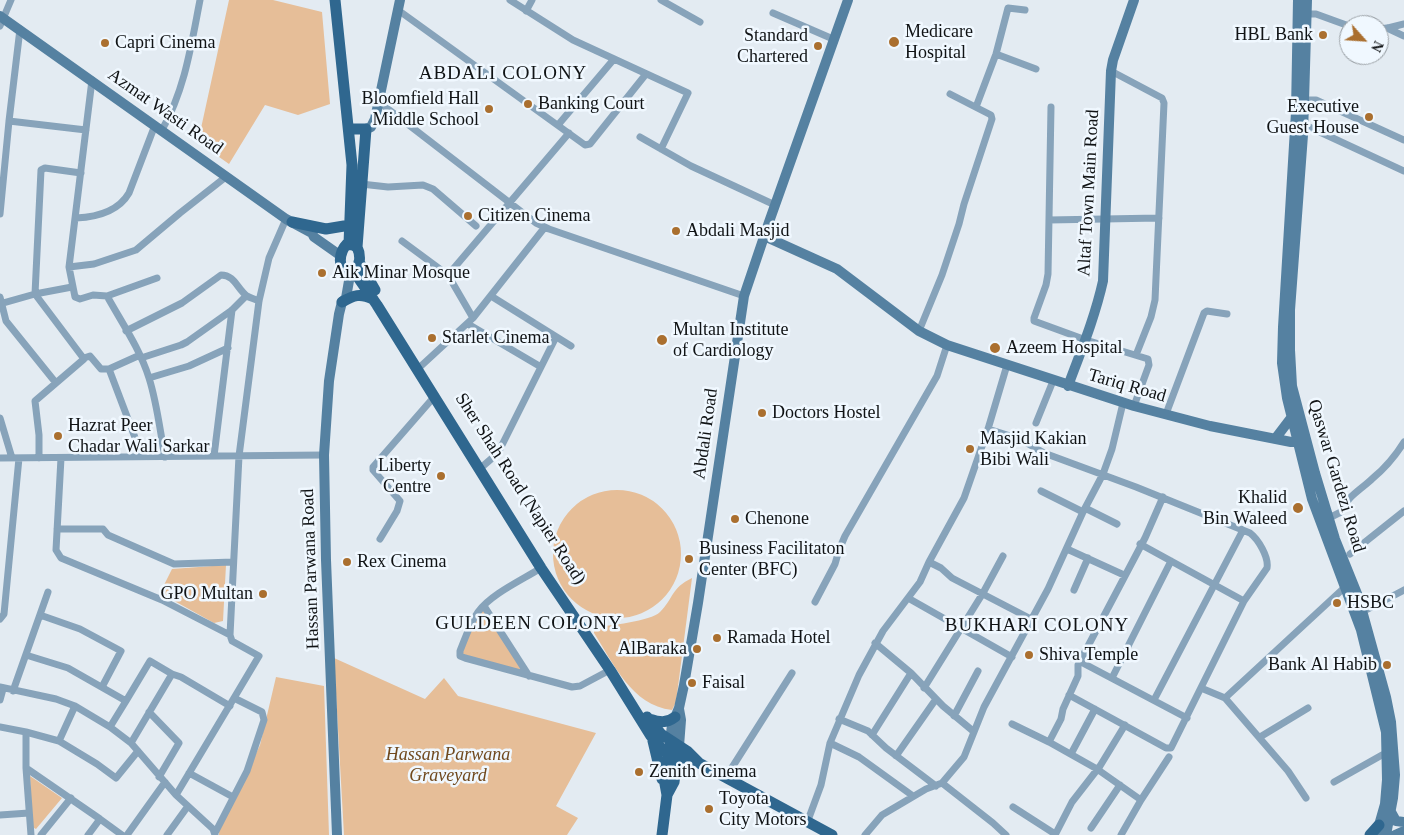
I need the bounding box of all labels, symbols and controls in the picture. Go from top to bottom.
north arrow [1339,15,1389,65]
place label: Medicare Hospital [905,21,983,64]
place label: HBL Bank [1231,24,1313,46]
place label: Standard Chartered [723,25,808,68]
marker: HBL Bank [1317,29,1329,41]
place label: Capri Cinema [115,32,229,54]
marker: Medicare Hospital [887,35,901,49]
marker: Capri Cinema [99,37,111,49]
text: N [1368,39,1386,54]
marker: Standard Chartered [812,40,824,52]
street label: Azmat Wasti Road [96,59,234,165]
district label: ABDALI COLONY [421,63,585,85]
place label: Bloomfield Hall Middle School [350,88,479,130]
place label: Banking Court [538,93,659,115]
place label: Executive Guest House [1251,96,1359,138]
marker: Banking Court [522,98,534,110]
street label: Altaf Town Main Road [1073,101,1105,285]
marker: Bloomfield Hall Middle School [483,103,495,115]
marker: Executive Guest House [1363,111,1375,123]
place label: Citizen Cinema [478,205,604,227]
marker: Citizen Cinema [462,210,474,222]
place label: Abdali Masjid [686,220,799,242]
marker: Abdali Masjid [670,225,682,237]
place label: Aik Minar Mosque [332,262,485,284]
marker: Aik Minar Mosque [316,267,328,279]
place label: Multan Institute of Cardiology [673,319,809,362]
place label: Starlet Cinema [442,327,566,349]
marker: Starlet Cinema [426,332,438,344]
marker: Multan Institute of Cardiology [655,333,669,347]
place label: Azeem Hospital [1006,337,1138,359]
marker: Azeem Hospital [988,341,1002,355]
street label: Tariq Road [1081,363,1173,409]
street label: Sher Shah Road (Napier Road) [442,377,598,601]
street label: Abdali Road [688,383,724,485]
street label: Qaswar Gardezi Road [1299,386,1373,566]
place label: Doctors Hostel [772,402,897,424]
marker: Doctors Hostel [756,407,768,419]
place label: Hazrat Peer Chadar Wali Sarkar [68,415,229,458]
place label: Masjid Kakian Bibi Wali [980,428,1097,470]
marker: Hazrat Peer Chadar Wali Sarkar [52,430,64,442]
marker: Masjid Kakian Bibi Wali [964,443,976,455]
place label: Liberty Centre [373,455,431,498]
marker: Liberty Centre [435,470,447,482]
street label: Hassan Parwana Road [297,474,325,664]
place label: Khalid Bin Waleed [1192,487,1287,530]
marker: Khalid Bin Waleed [1291,501,1305,515]
place label: Chenone [745,508,821,530]
marker: Chenone [729,513,741,525]
place label: Business Facilitaton Center (BFC) [699,538,865,580]
place label: Rex Cinema [357,551,456,573]
marker: Business Facilitaton Center (BFC) [683,553,695,565]
marker: Rex Cinema [341,556,353,568]
place label: GPO Multan [150,583,253,605]
marker: GPO Multan [257,588,269,600]
place label: HSBC [1347,592,1393,614]
marker: HSBC [1331,597,1343,609]
district label: GULDEEN COLONY [436,613,622,635]
district label: BUKHARI COLONY [947,615,1127,637]
place label: Ramada Hotel [727,627,847,649]
marker: Ramada Hotel [711,632,723,644]
place label: AlBaraka [612,638,687,660]
marker: AlBaraka [691,643,703,655]
place label: Shiva Temple [1039,644,1150,666]
marker: Shiva Temple [1023,649,1035,661]
place label: Bank Al Habib [1259,654,1377,676]
marker: Bank Al Habib [1381,659,1393,671]
place label: Faisal [702,672,749,694]
marker: Faisal [686,677,698,689]
park label: Hassan Parwana Graveyard [378,744,518,786]
place label: Zenith Cinema [649,761,772,783]
marker: Zenith Cinema [633,766,645,778]
place label: Toyota City Motors [719,788,816,831]
marker: Toyota City Motors [703,803,715,815]

